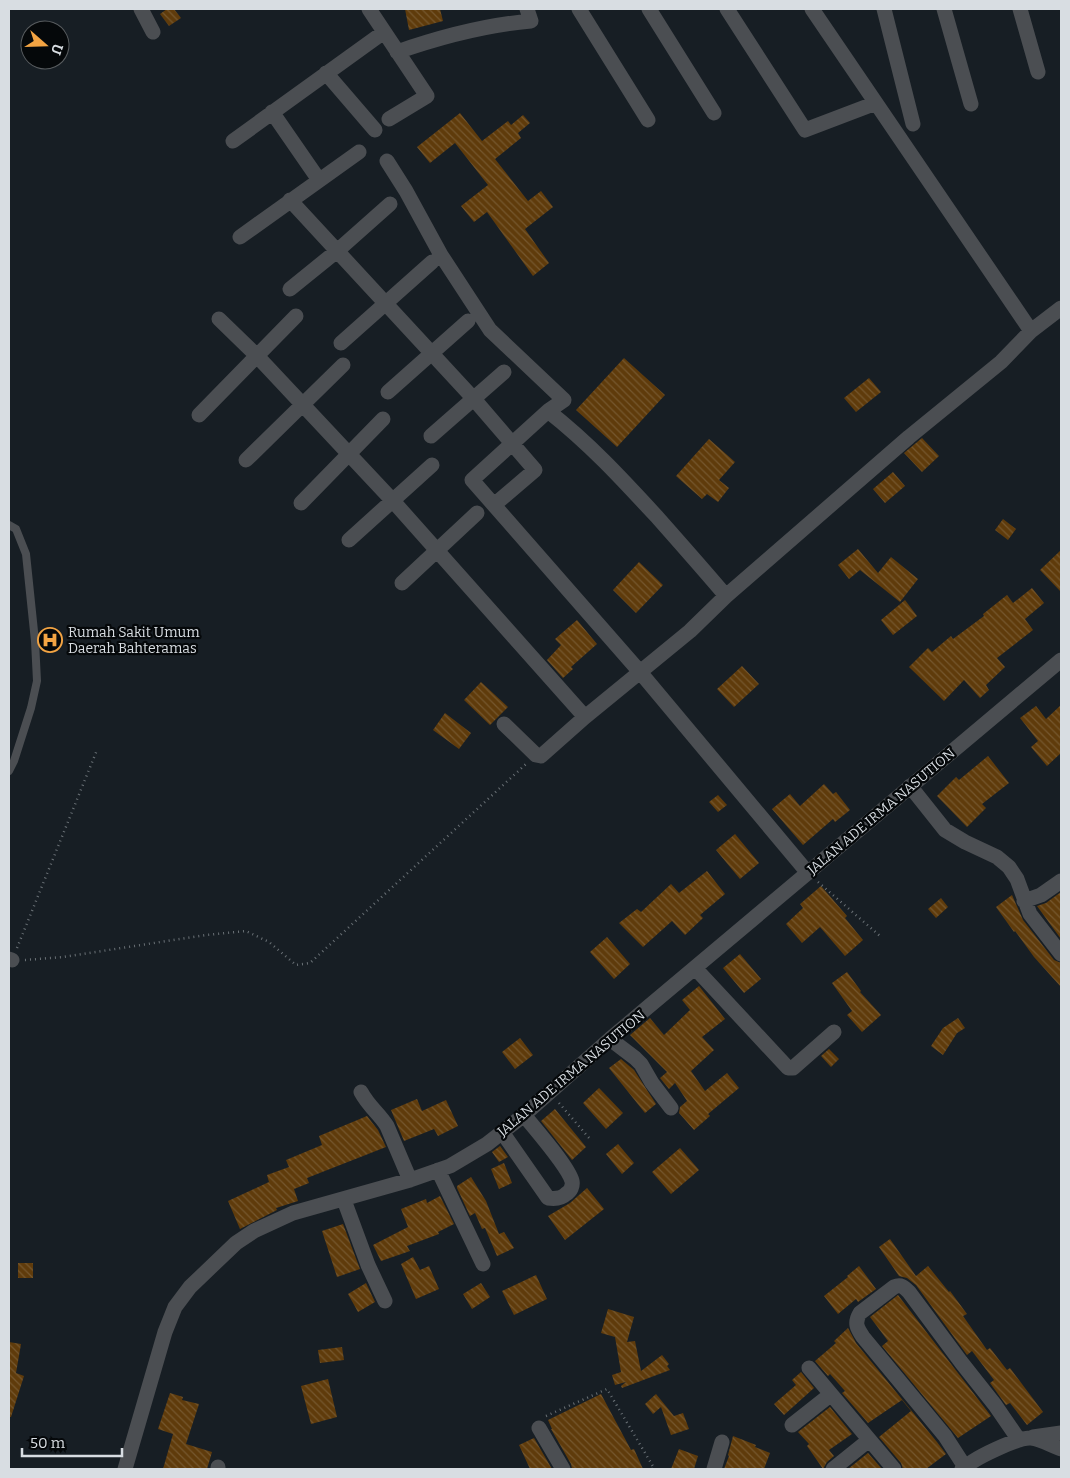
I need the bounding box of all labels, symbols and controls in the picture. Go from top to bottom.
north arrow [20,20,70,70]
text: U [47,41,67,58]
place label: Rumah Sakit Umum Daerah Bahteramas [68,624,200,657]
hospital icon: Rumah Sakit Umum Daerah Bahteramas [37,627,63,653]
street label: JALAN ADE IRMA NASUTION [803,745,959,879]
street label: JALAN ADE IRMA NASUTION [493,1007,649,1141]
scale bar [22,1426,122,1458]
text: 50 m [30,1434,66,1452]

